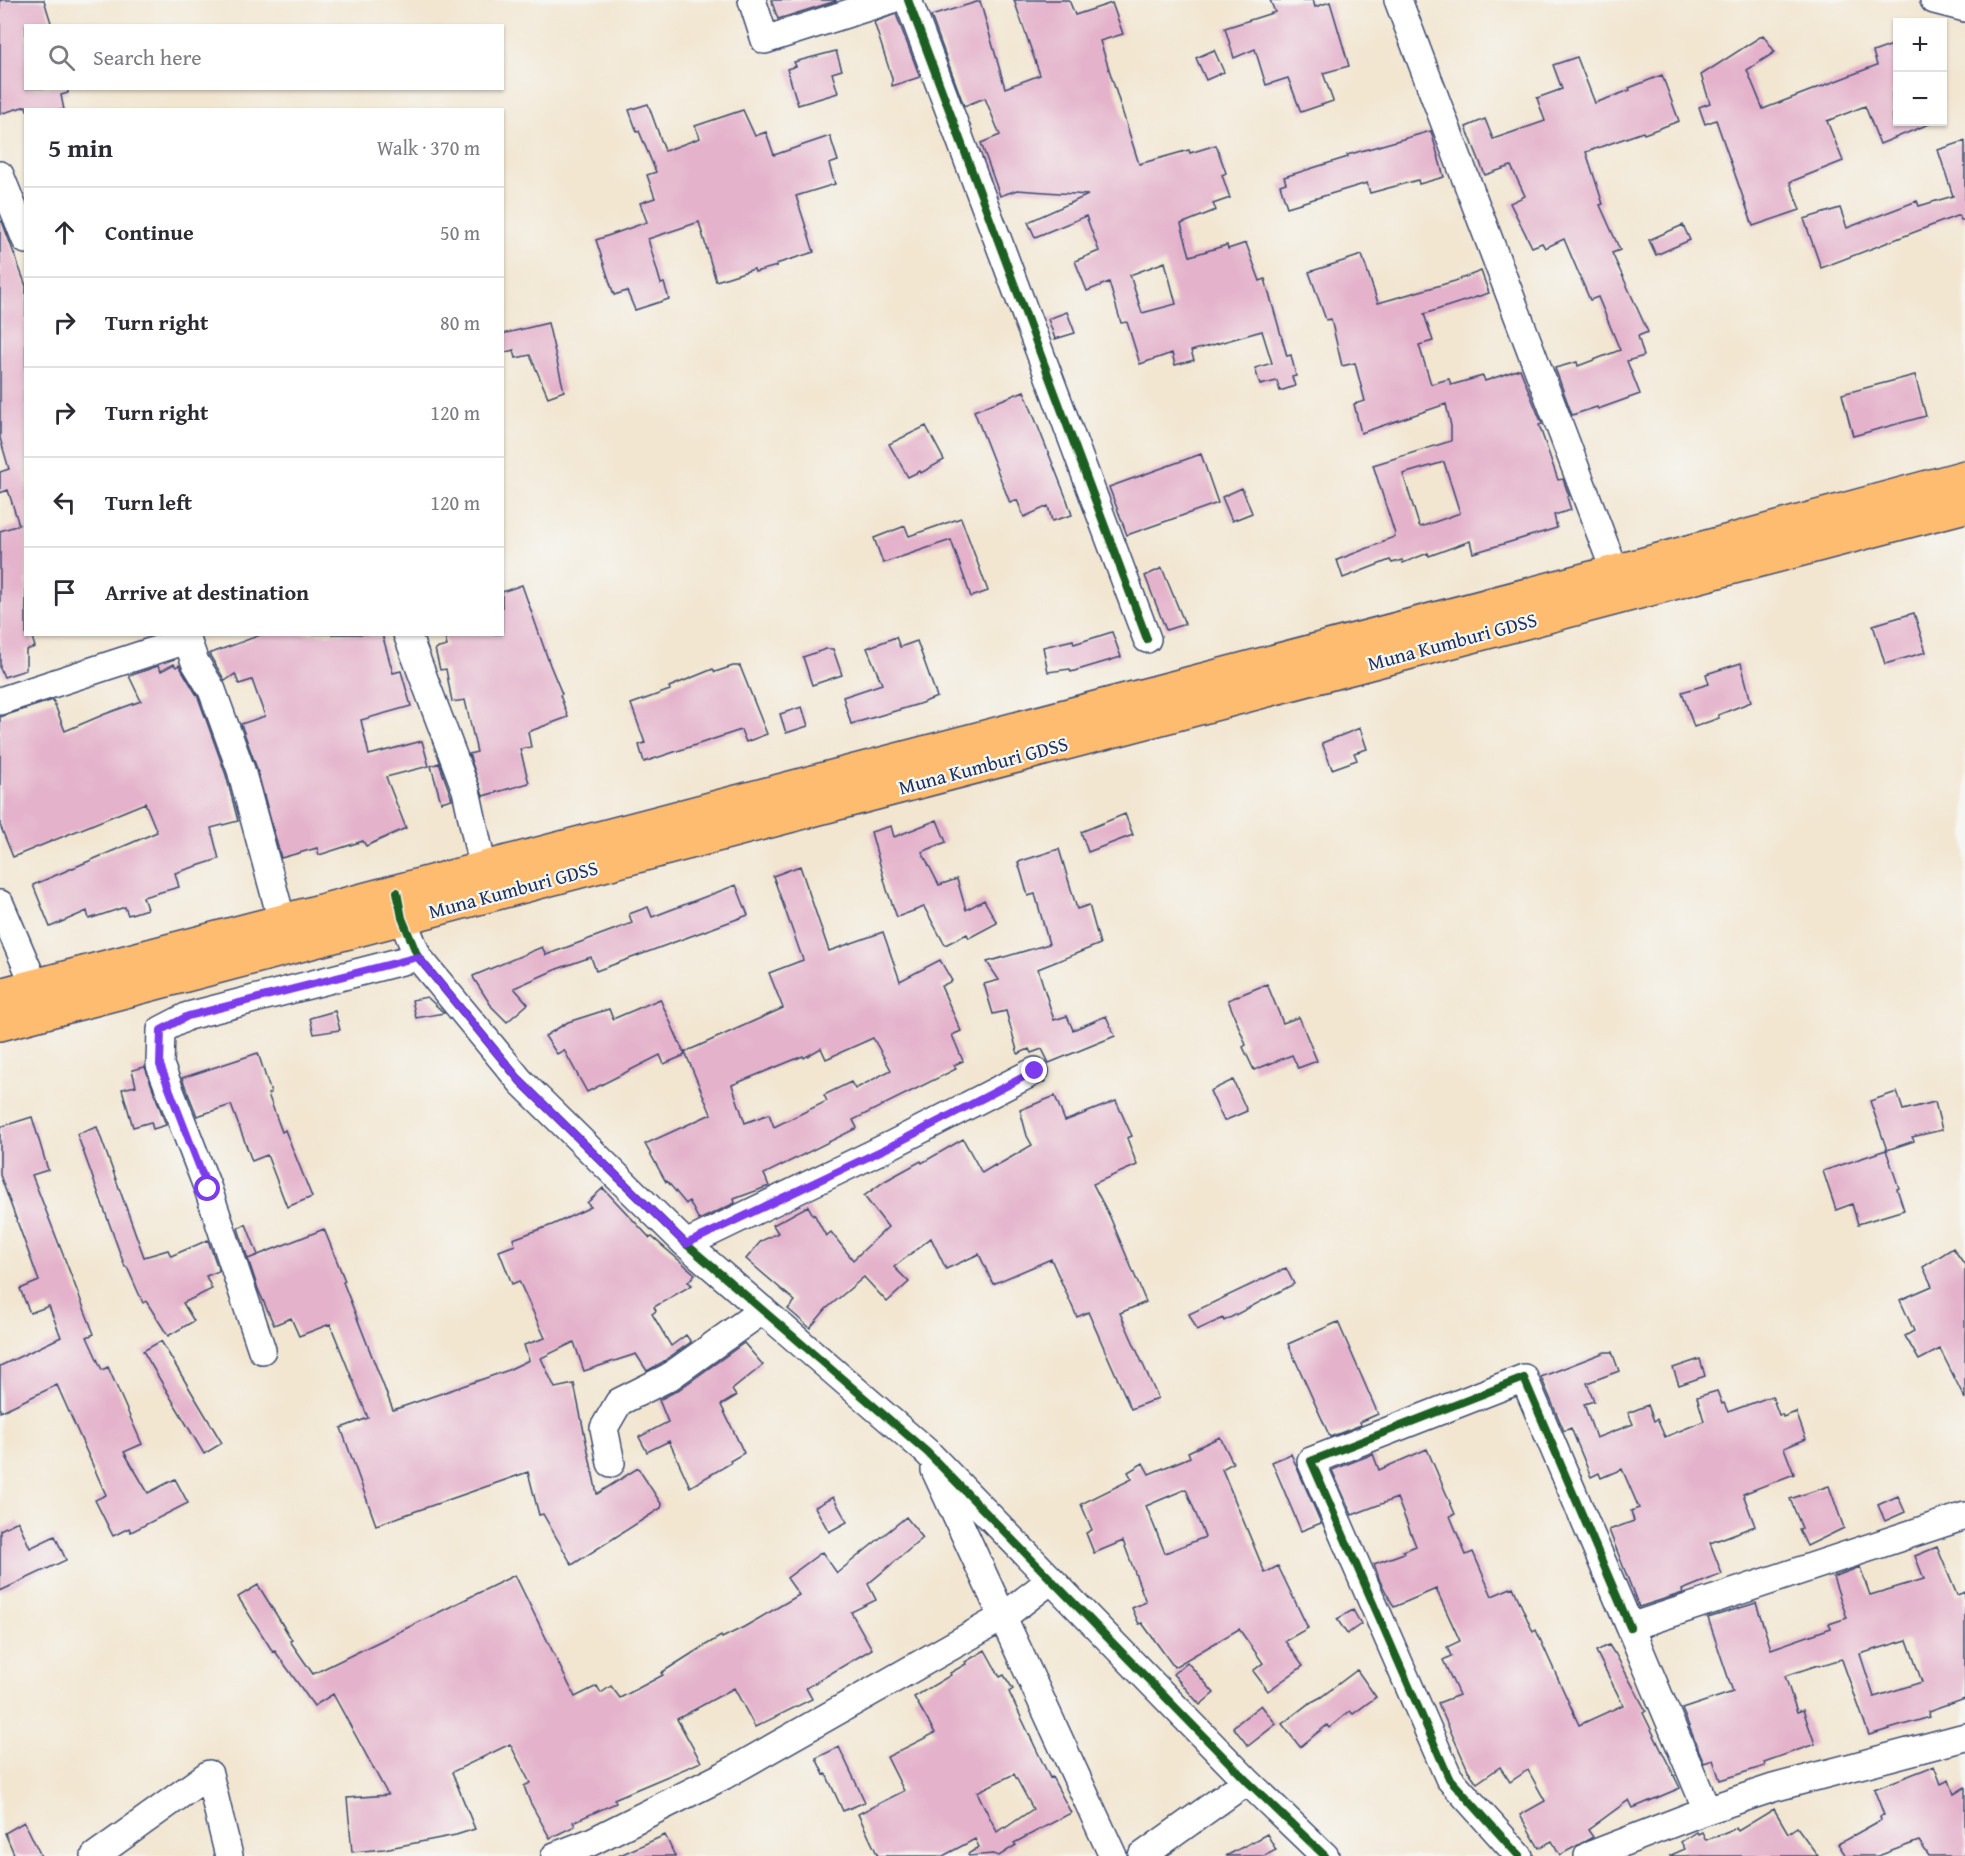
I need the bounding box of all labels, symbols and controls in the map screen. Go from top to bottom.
map controls [1893,18,1947,126]
button: + [1893,18,1947,72]
search box [24,24,504,90]
icon: search [45,41,78,74]
text: Search here [93,41,202,73]
button: − [1893,72,1947,126]
text: 5 min [48,128,113,167]
text: Walk · 370 m [377,133,480,162]
icon: ahead [48,216,81,249]
text: Continue [105,216,194,248]
text: 50 m [440,218,480,247]
icon: right [48,306,81,339]
text: Turn right [105,306,208,338]
text: 80 m [440,308,480,337]
icon: right [48,396,81,429]
text: Turn right [105,396,208,428]
text: 120 m [430,398,480,427]
icon: left [48,486,81,519]
text: Turn left [105,486,192,518]
text: 120 m [430,488,480,517]
icon: arrive [48,576,81,609]
text: Arrive at destination [105,576,309,608]
street label: Muna Kumburi GDSS [1364,604,1540,678]
street label: Muna Kumburi GDSS [895,728,1071,802]
street label: Muna Kumburi GDSS [425,852,601,926]
route end [1021,1057,1047,1083]
route start [194,1175,220,1201]

